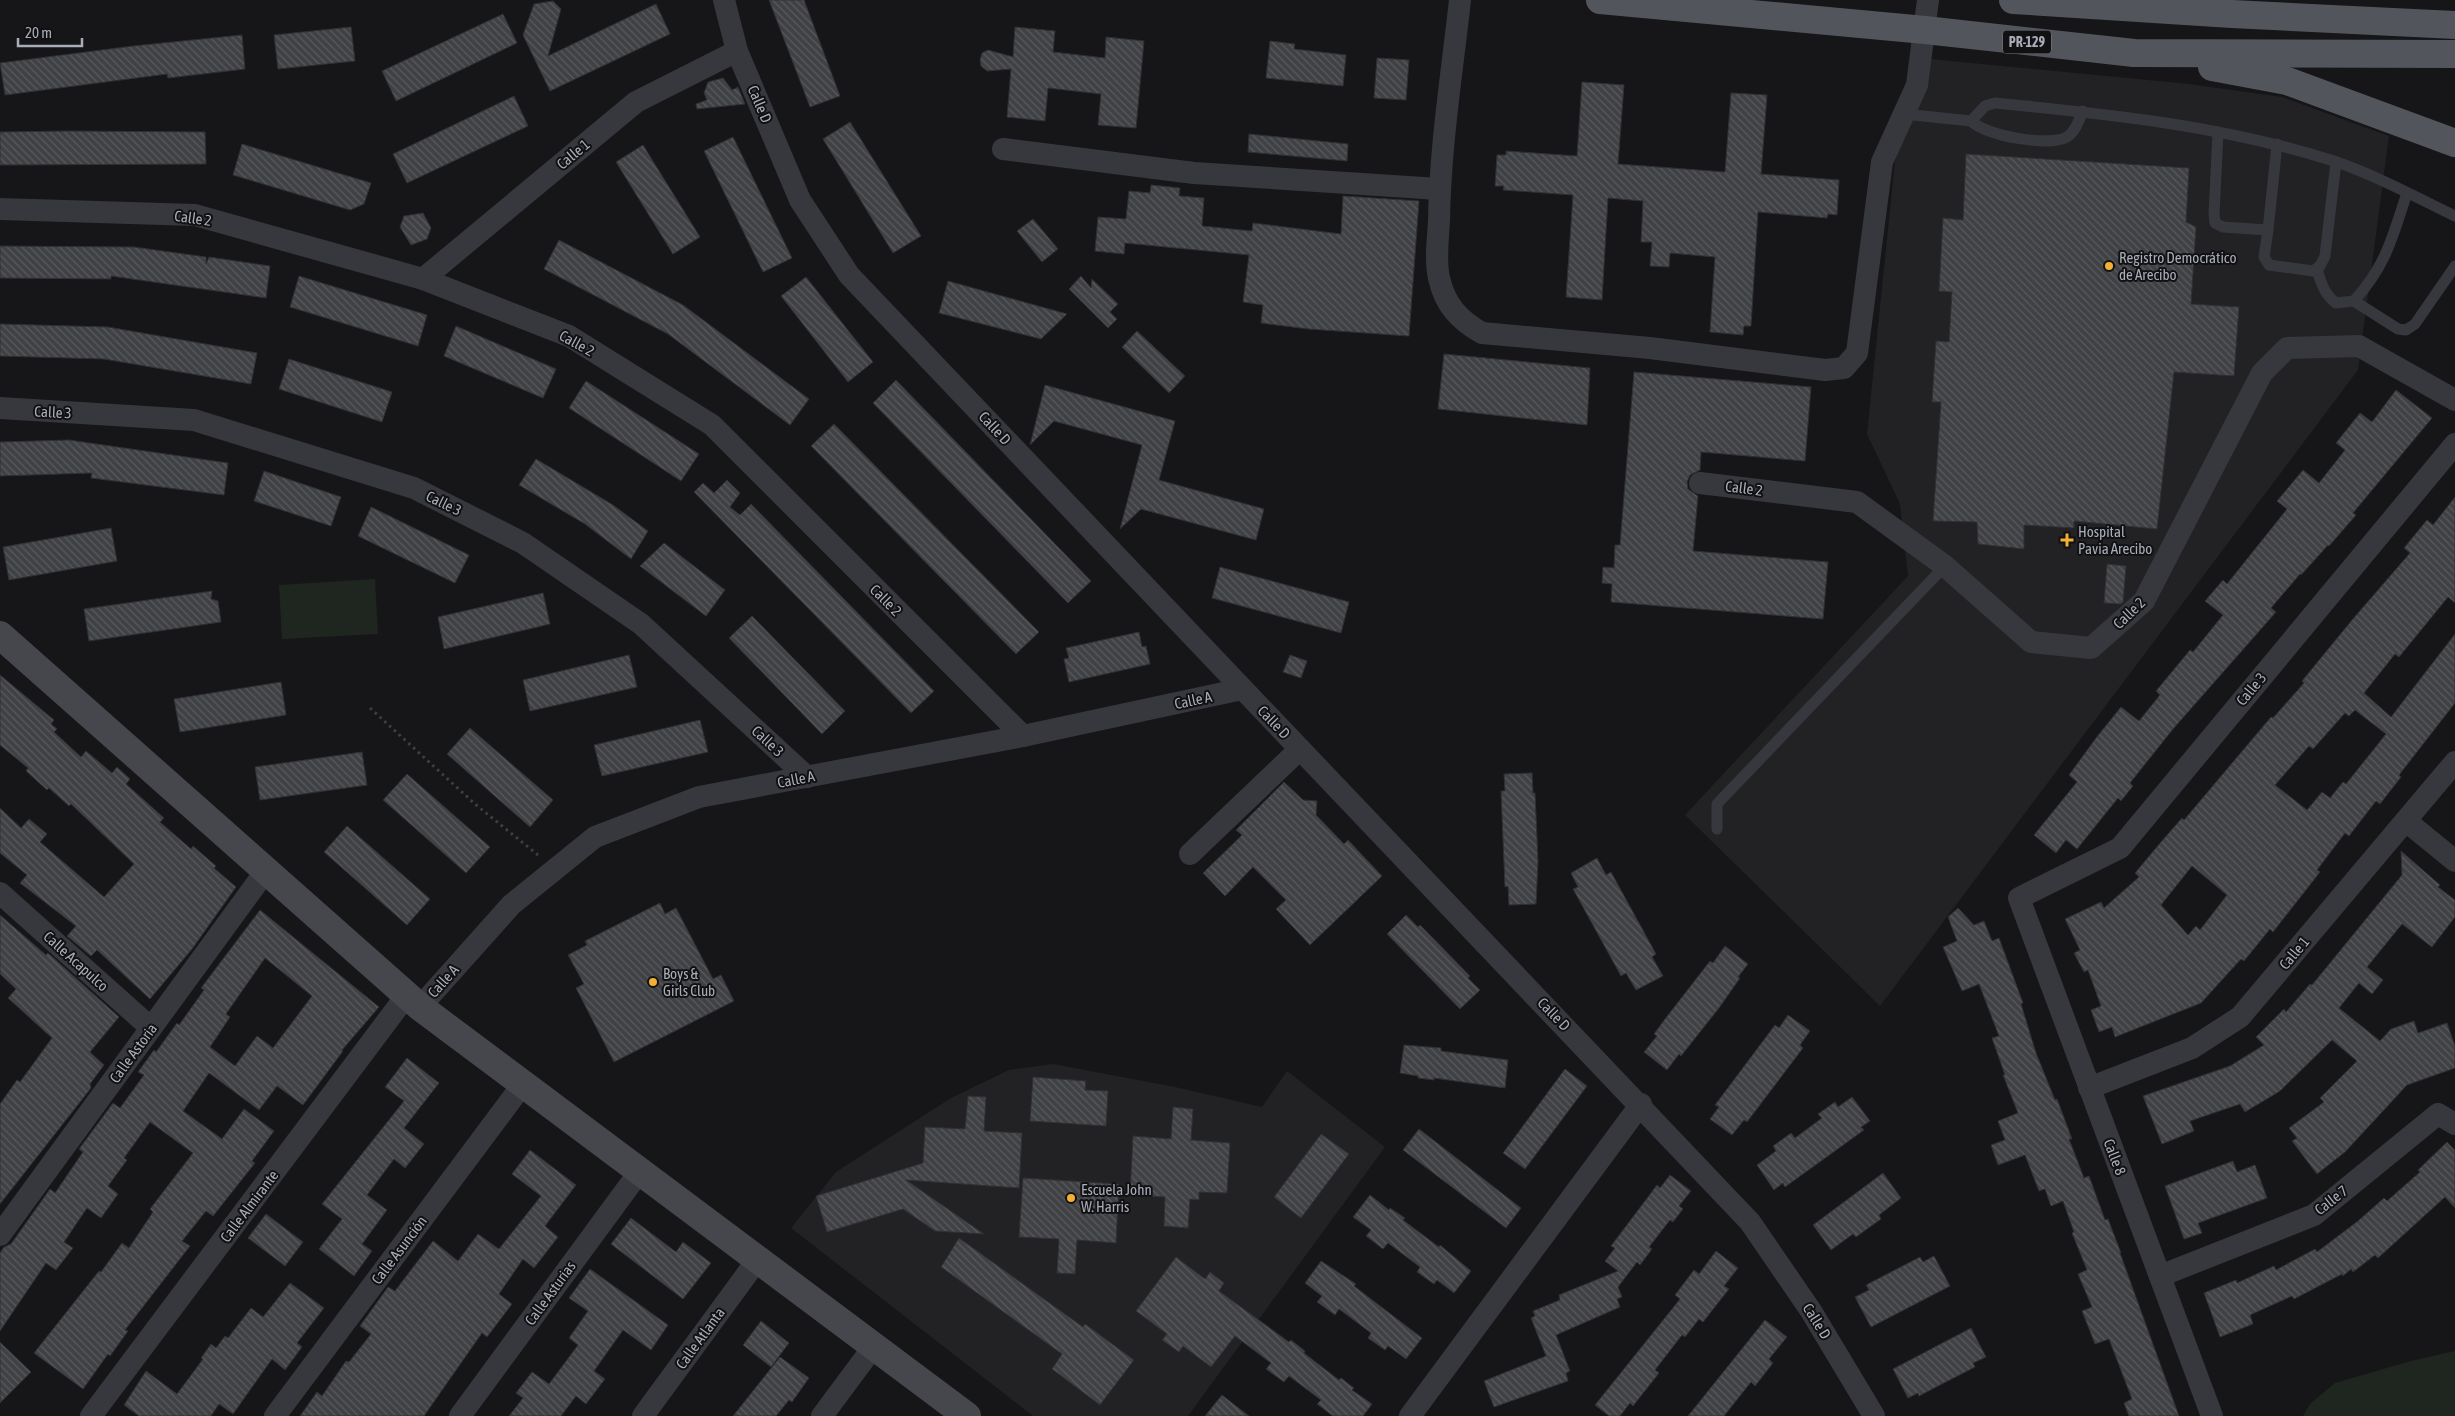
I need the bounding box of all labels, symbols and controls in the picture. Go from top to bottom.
scale bar [18,15,81,47]
text: 20 m [25,24,52,41]
road number: PR-129 [2003,31,2051,54]
street label: Calle D [745,83,775,125]
street label: Calle 1 [553,135,593,173]
street label: Calle 2 [173,207,213,229]
place label: Registro Democrático de Arecibo [2119,249,2236,283]
marker: Registro Democrático de Arecibo [2103,260,2115,272]
street label: Calle 2 [557,326,597,360]
street label: Calle 3 [34,403,72,421]
street label: Calle D [976,408,1014,448]
street label: Calle 2 [1724,477,1764,499]
street label: Calle 3 [423,487,465,519]
place label: Hospital Pavia Arecibo [2078,523,2152,557]
marker: Hospital Pavia Arecibo [2060,533,2074,547]
street label: Calle 2 [867,581,905,619]
street label: Calle 2 [2110,594,2148,632]
street label: Calle 3 [2232,669,2270,709]
street label: Calle A [1173,688,1214,712]
street label: Calle D [1254,702,1294,742]
street label: Calle 3 [749,722,787,760]
street label: Calle A [776,767,817,791]
street label: Calle Acapulco [40,928,112,994]
street label: Calle 1 [2275,933,2313,973]
street label: Calle A [424,961,462,1001]
place label: Boys & Girls Club [663,965,715,999]
marker: Boys & Girls Club [647,976,659,988]
street label: Calle D [1534,994,1574,1034]
street label: Calle Astoria [106,1020,160,1086]
street label: Calle 8 [2100,1136,2130,1178]
street label: Calle Almirante [217,1167,282,1245]
place label: Escuela John W. Harris [1081,1181,1152,1215]
street label: Calle 7 [2311,1182,2351,1218]
marker: Escuela John W. Harris [1065,1192,1077,1204]
street label: Calle Asunción [368,1213,430,1287]
street label: Calle Asturias [521,1258,579,1328]
street label: Calle D [1800,1300,1834,1342]
street label: Calle Atlanta [672,1304,728,1372]

